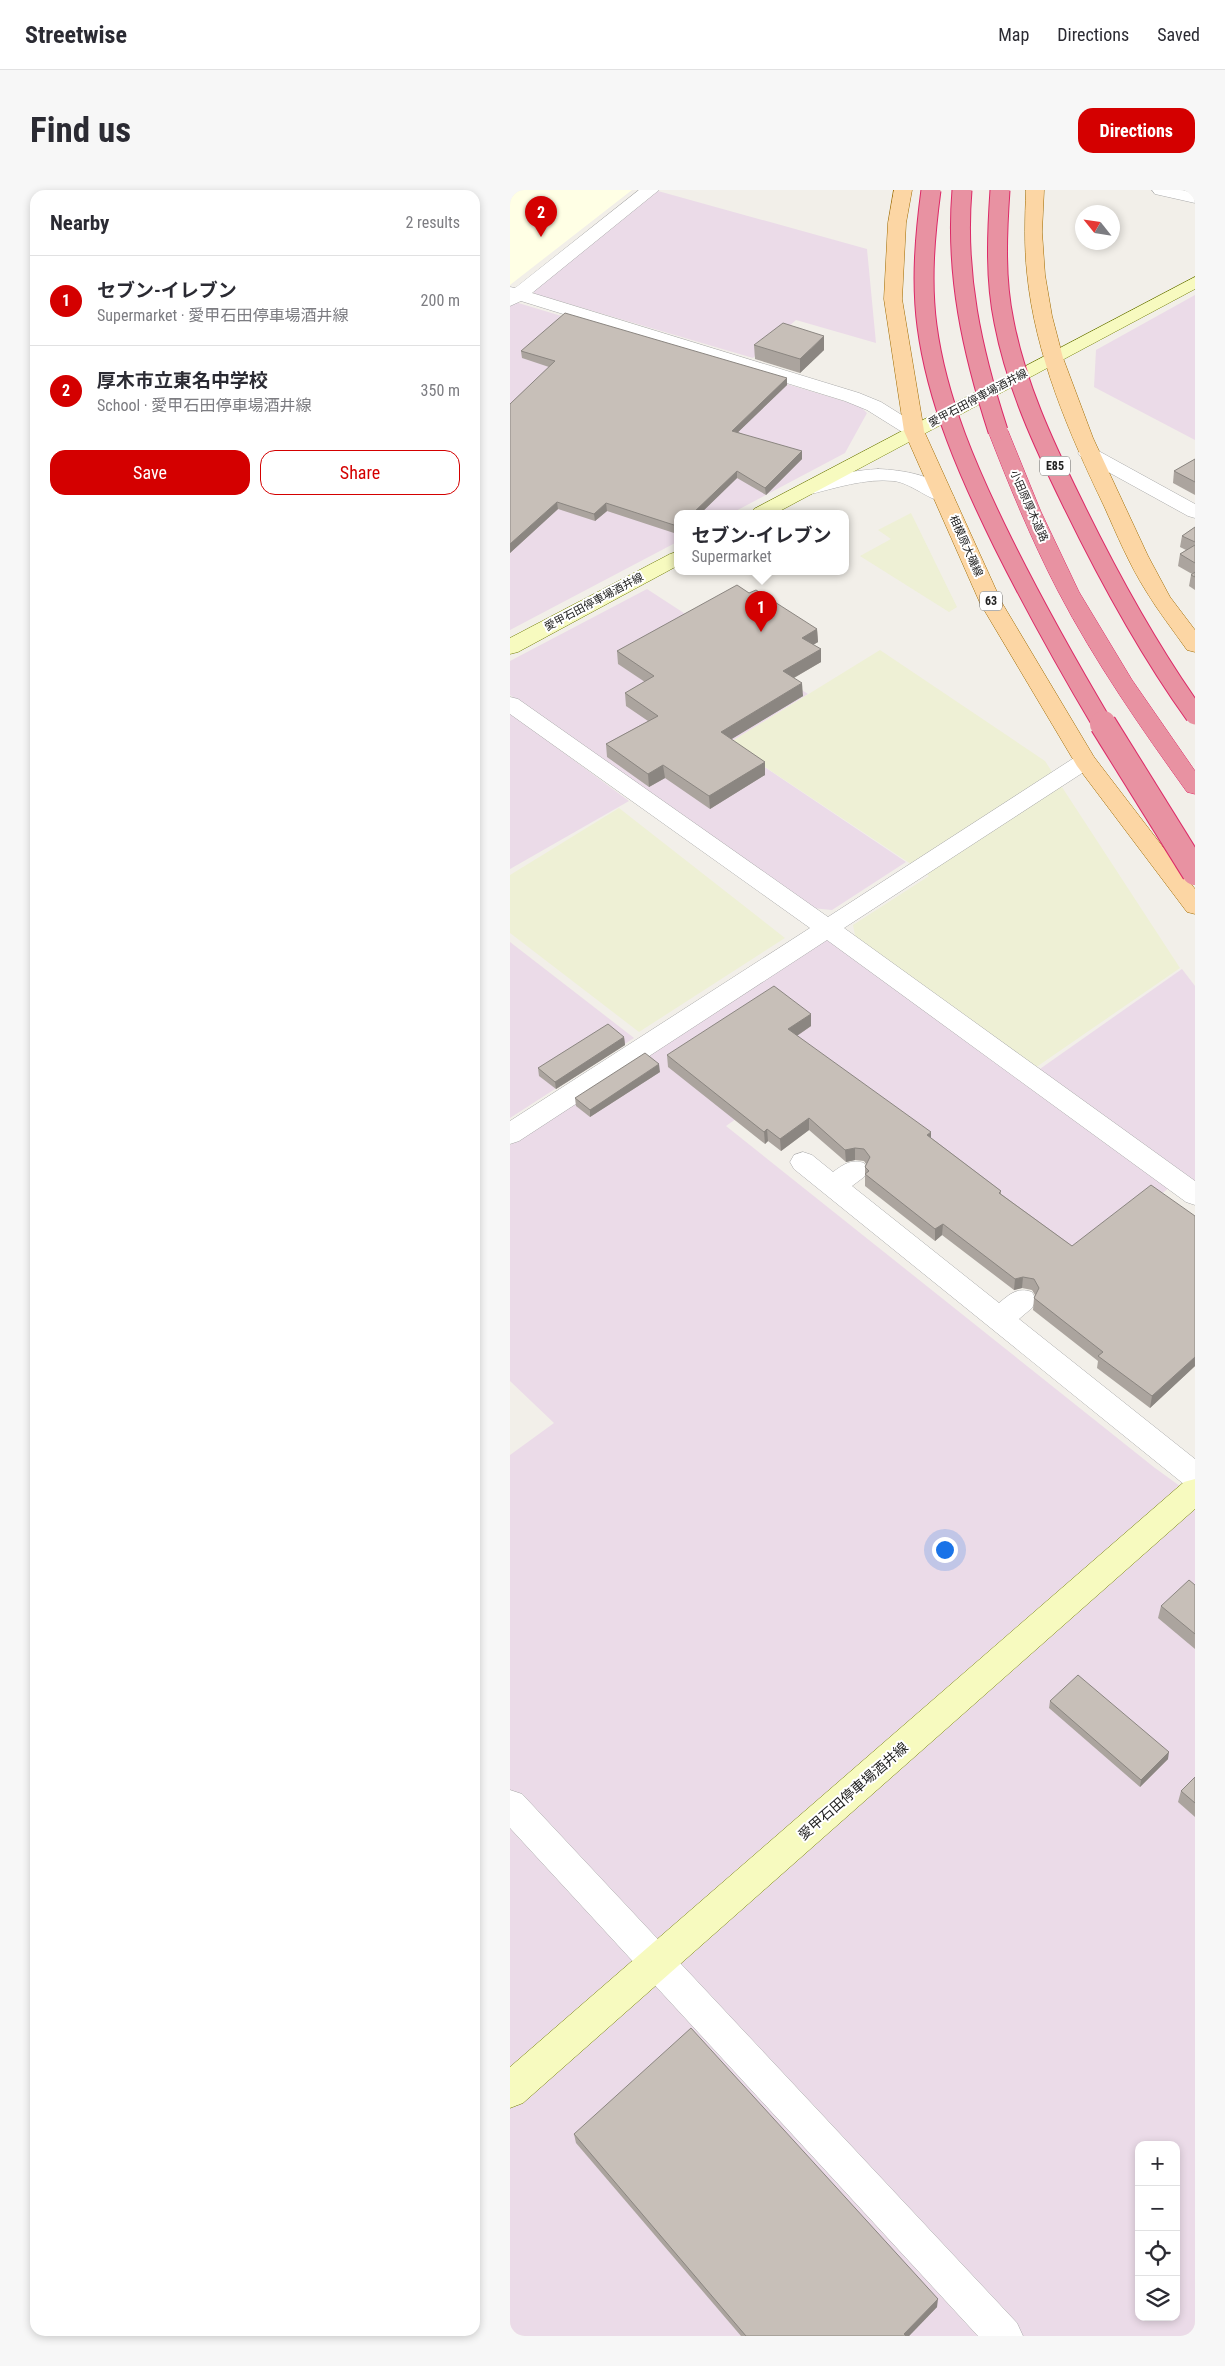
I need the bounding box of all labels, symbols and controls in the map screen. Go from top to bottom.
text: Streetwise [25,21,127,49]
text: Map [998,24,1029,45]
text: Directions [1057,24,1129,45]
text: Saved [1157,24,1200,45]
button: Directions [1078,108,1195,153]
text: Find us [30,110,131,151]
pin: 2 [525,196,557,237]
north arrow [1075,205,1120,250]
text: Nearby [50,211,109,235]
text: 2 results [405,213,460,232]
text: セブン-イレブン [97,279,237,302]
text: 1 [62,291,70,310]
text: 200 m [421,291,460,310]
text: Supermarket · 愛甲石田停車場酒井線 [97,306,348,325]
street label: 愛甲石田停車場酒井線 [926,366,1030,430]
text: 厚木市立東名中学校 [97,369,268,392]
text: 2 [62,381,70,400]
text: 350 m [421,381,460,400]
text: School · 愛甲石田停車場酒井線 [97,396,311,415]
button: Save [50,450,250,495]
button: Share [260,450,460,495]
road number: E85 [1040,456,1070,476]
street label: 小田原厚木道路 [1007,468,1051,544]
popup [674,510,849,575]
street label: 相模原大磯線 [947,513,985,579]
text: セブン-イレブン [692,524,831,547]
text: Supermarket [692,547,772,566]
street label: 愛甲石田停車場酒井線 [542,570,646,634]
pin: 1 [745,591,777,632]
road number: 63 [980,592,1002,611]
your location [932,1537,958,1563]
street label: 愛甲石田停車場酒井線 [795,1739,911,1843]
map controls [1135,2141,1180,2321]
button: + [1135,2141,1180,2186]
button: − [1135,2186,1180,2231]
button: locate [1135,2231,1180,2276]
button: layers [1135,2276,1180,2321]

